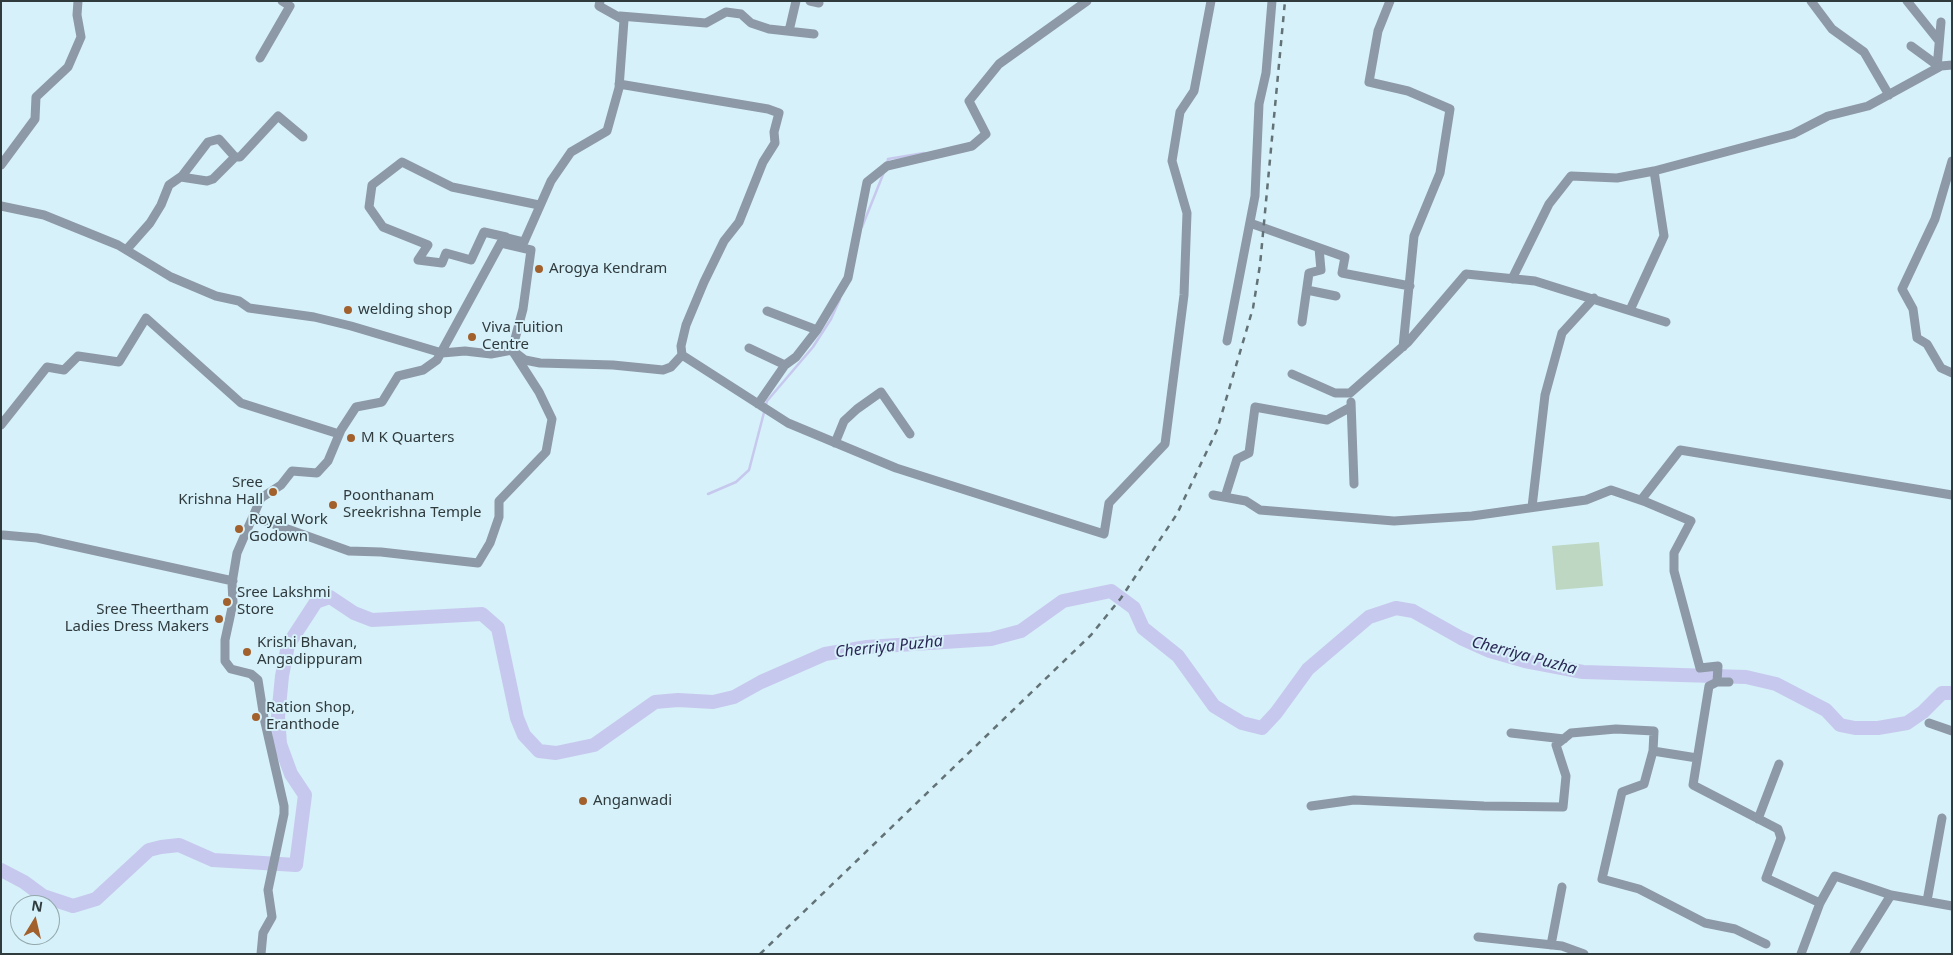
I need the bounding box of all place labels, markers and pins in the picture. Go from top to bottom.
place label: Arogya Kendram [549,260,667,278]
marker: Arogya Kendram [533,263,545,275]
place label: welding shop [358,301,452,319]
marker: welding shop [342,304,354,316]
place label: Viva Tuition Centre [482,319,563,354]
marker: Viva Tuition Centre [466,331,478,343]
place label: M K Quarters [361,429,455,447]
marker: M K Quarters [345,432,357,444]
place label: Sree Krishna Hall [178,474,263,509]
marker: Sree Krishna Hall [267,486,279,498]
place label: Poonthanam Sreekrishna Temple [343,487,481,522]
marker: Poonthanam Sreekrishna Temple [327,499,339,511]
place label: Royal Work Godown [249,511,328,546]
marker: Royal Work Godown [233,523,245,535]
place label: Sree Lakshmi Store [237,584,331,619]
marker: Sree Lakshmi Store [221,596,233,608]
place label: Sree Theertham Ladies Dress Makers [65,601,209,636]
marker: Sree Theertham Ladies Dress Makers [213,613,225,625]
place label: Krishi Bhavan, Angadippuram [257,634,363,669]
marker: Krishi Bhavan, Angadippuram [241,646,253,658]
place label: Ration Shop, Eranthode [266,699,355,734]
marker: Ration Shop, Eranthode [250,711,262,723]
place label: Anganwadi [593,792,672,810]
marker: Anganwadi [577,795,589,807]

